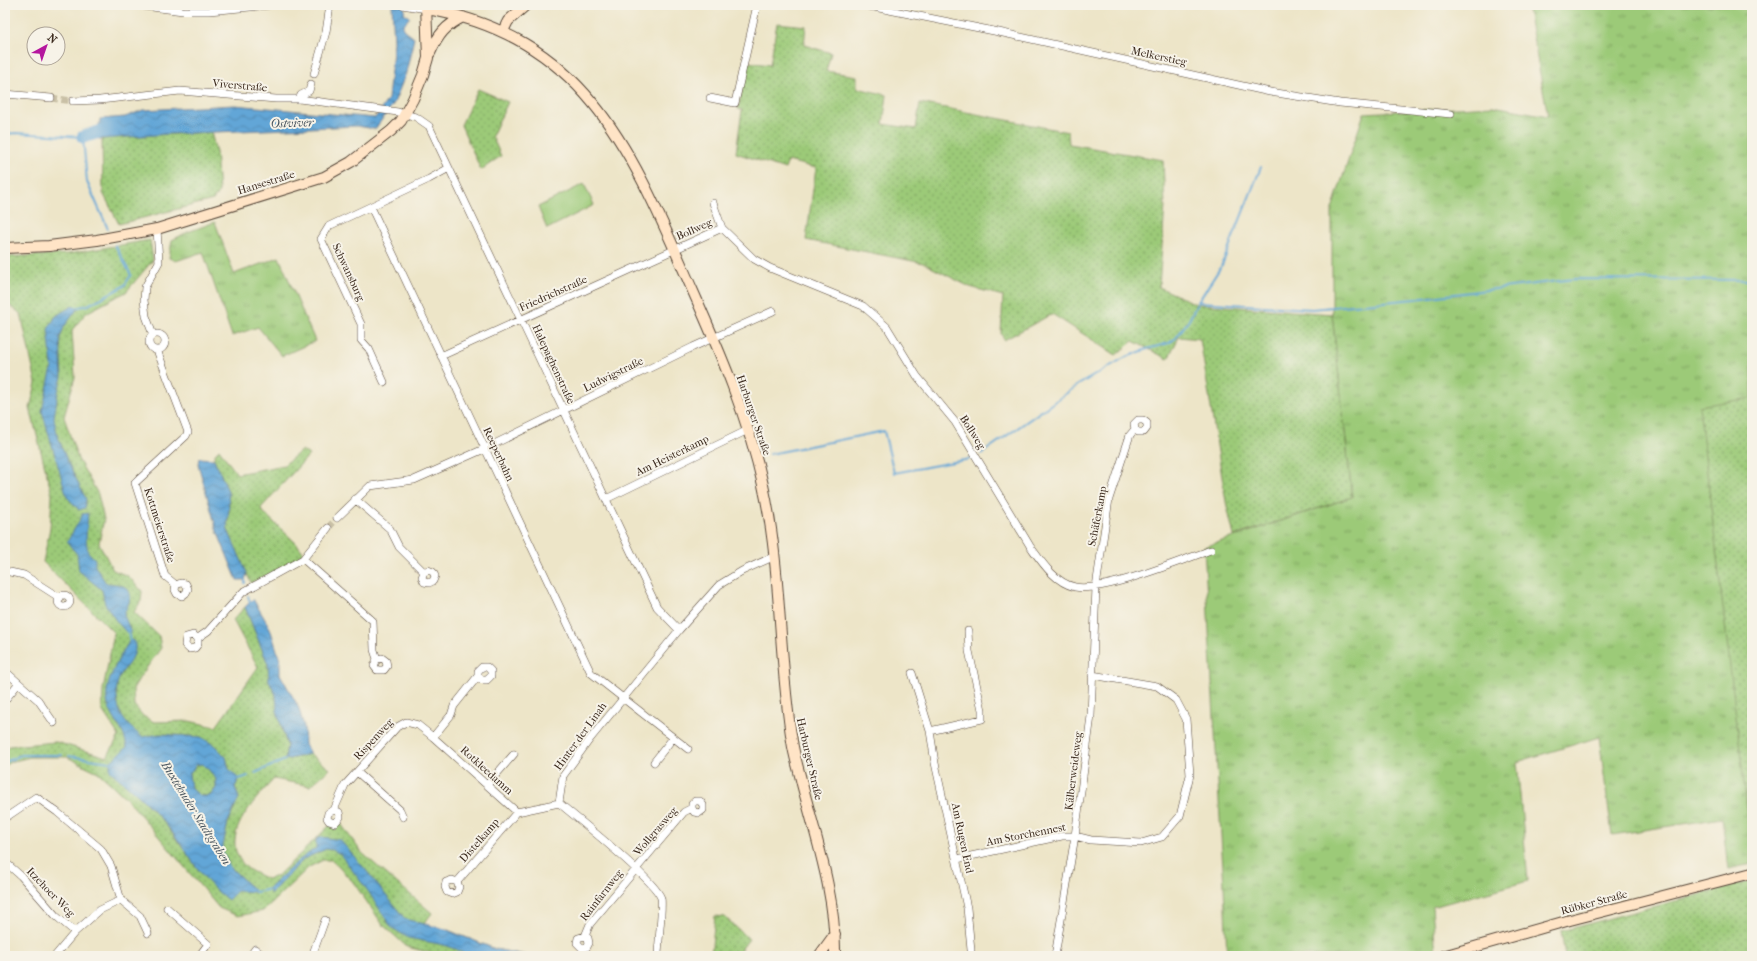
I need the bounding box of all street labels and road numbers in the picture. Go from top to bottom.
street label: Melkerstieg [1130,44,1188,69]
street label: Viverstraße [211,77,268,94]
street label: Hansestraße [236,167,297,197]
street label: Bollweg [674,216,714,243]
street label: Schwansburg [329,241,368,303]
street label: Friedrichstraße [517,272,590,314]
street label: Halepaghenstraße [529,322,578,407]
street label: Ludwigstraße [581,354,646,395]
street label: Harburger Straße [734,373,774,458]
street label: Bollweg [957,413,988,452]
street label: Reeperbahn [480,425,517,484]
street label: Am Heisterkamp [633,432,711,479]
street label: Schäferkamp [1085,485,1110,547]
street label: Kottmeierstraße [141,486,178,565]
street label: Hinter der Linah [551,699,610,773]
street label: Rispenweg [351,716,396,763]
street label: Harburger Straße [794,717,825,802]
street label: Kälberweideweg [1062,731,1085,811]
street label: Rotkleedamm [458,743,516,798]
street label: Am Rugen End [948,801,977,876]
street label: Wollgrasweg [630,804,680,859]
street label: Distelkamp [457,816,502,865]
street label: Am Storchennest [984,820,1067,849]
street label: Itzehoer Weg [24,865,78,920]
street label: Rainfarnweg [577,867,626,924]
street label: Rübker Straße [1559,887,1629,918]

